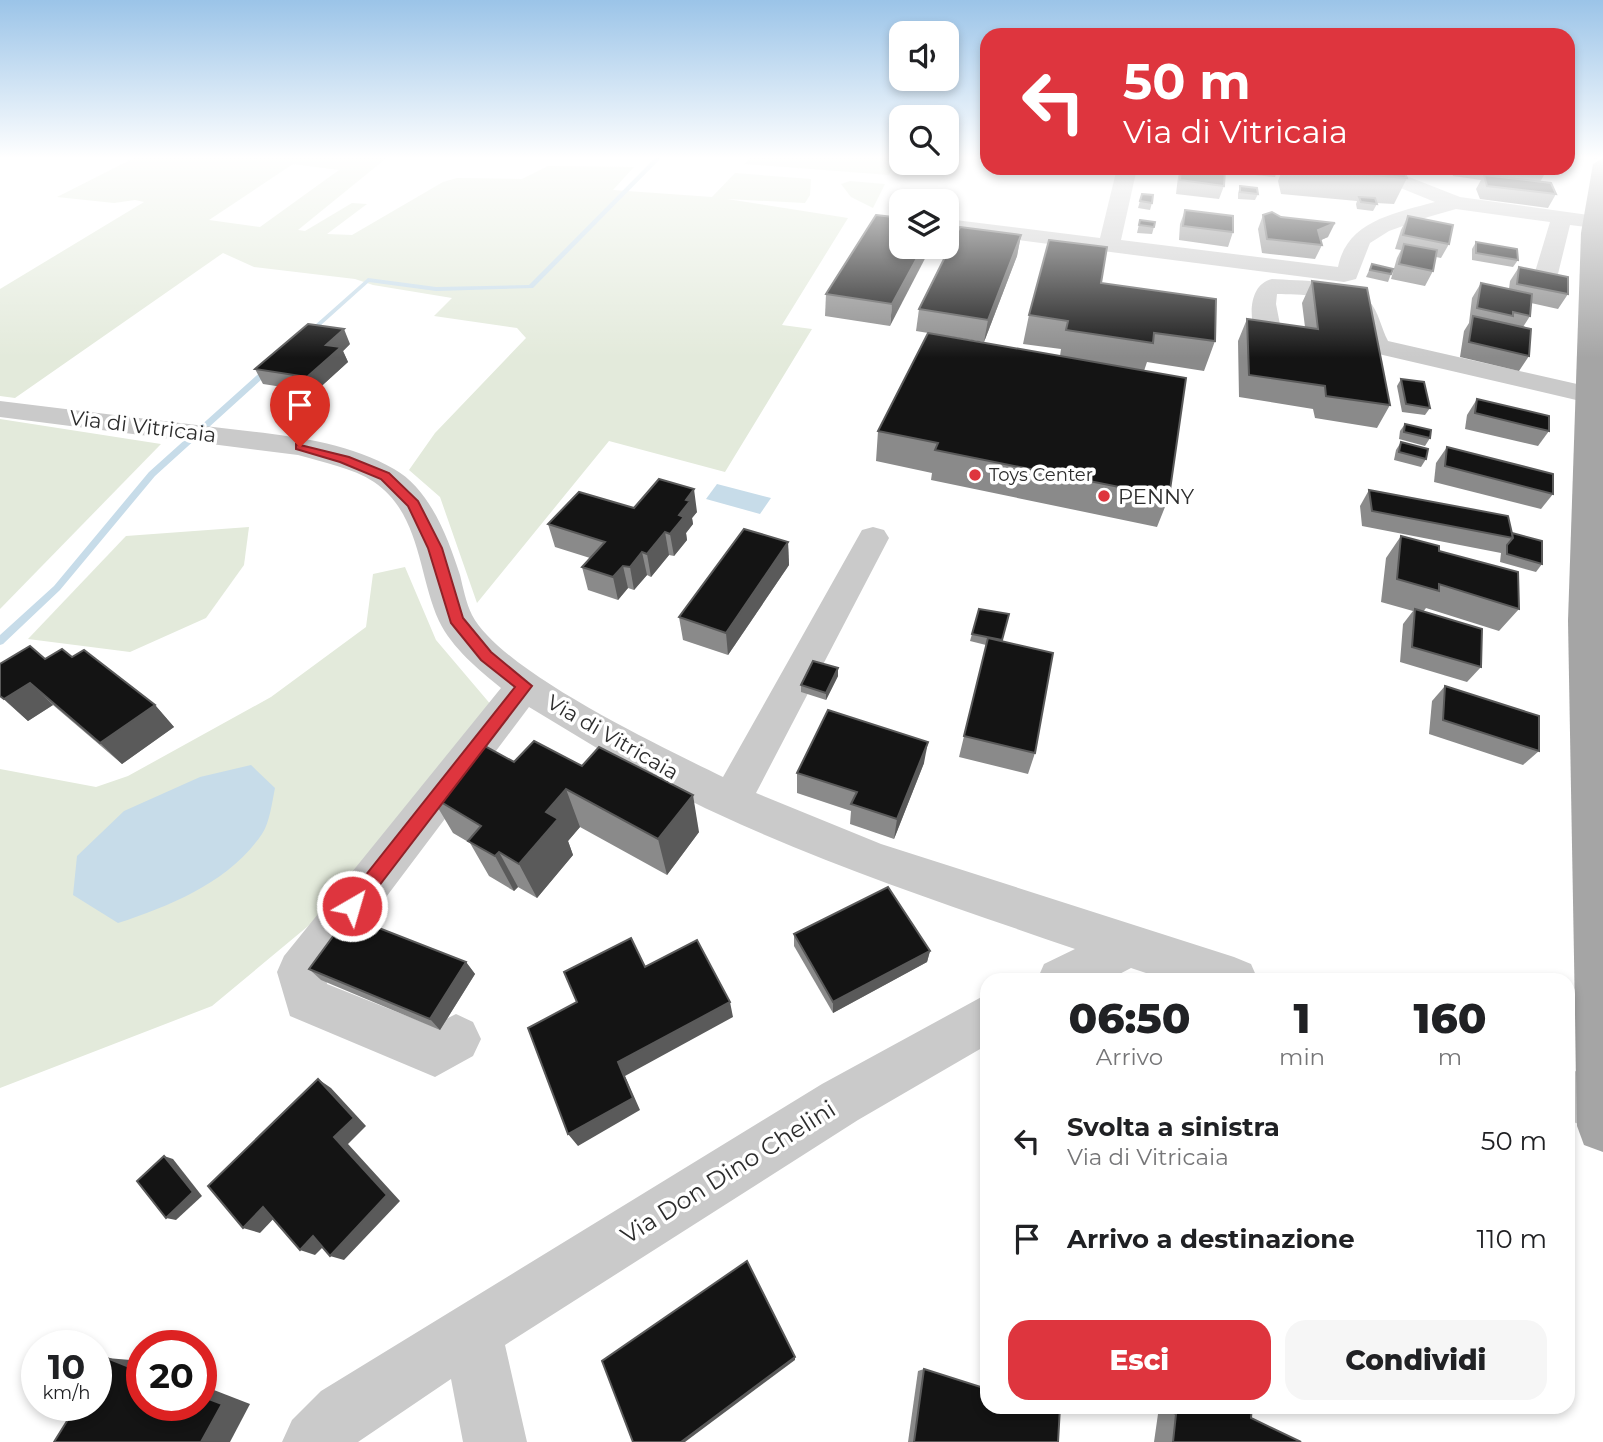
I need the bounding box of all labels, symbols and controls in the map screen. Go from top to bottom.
map controls [889,21,959,259]
button: sound [889,21,959,91]
text: 50 m [1123,52,1251,111]
icon: left [1008,56,1099,147]
button: search [889,105,959,175]
text: Via di Vitricaia [1123,112,1348,151]
button: layers [889,189,959,259]
pin [270,375,330,447]
icon: arrive [281,386,319,424]
street label: Via di Vitricaia [68,405,218,447]
place label: Toys Center [989,464,1093,486]
marker: Toys Center [967,467,983,483]
place label: PENNY [1118,484,1195,509]
marker: PENNY [1096,488,1112,504]
street label: Via di Vitricaia [543,689,683,785]
position arrow [315,869,389,943]
text: 06:50 [1068,992,1191,1044]
text: 1 [1294,992,1311,1044]
text: 160 [1414,992,1487,1044]
text: Arrivo [1096,1043,1163,1071]
text: min [1279,1043,1325,1071]
text: m [1438,1043,1462,1071]
street label: Via Don Dino Chelini [615,1094,841,1250]
text: Svolta a sinistra [1067,1111,1280,1143]
icon: left [1008,1122,1046,1160]
text: 50 m [1481,1125,1547,1157]
text: Via di Vitricaia [1067,1143,1229,1171]
icon: arrive [1008,1220,1046,1258]
text: Arrivo a destinazione [1067,1223,1355,1255]
text: 110 m [1477,1223,1547,1255]
button: Esci [1008,1320,1271,1400]
button: Condividi [1285,1320,1547,1400]
speed limit sign: 20 [126,1330,217,1421]
text: 10 [48,1345,85,1388]
text: km/h [42,1382,91,1404]

